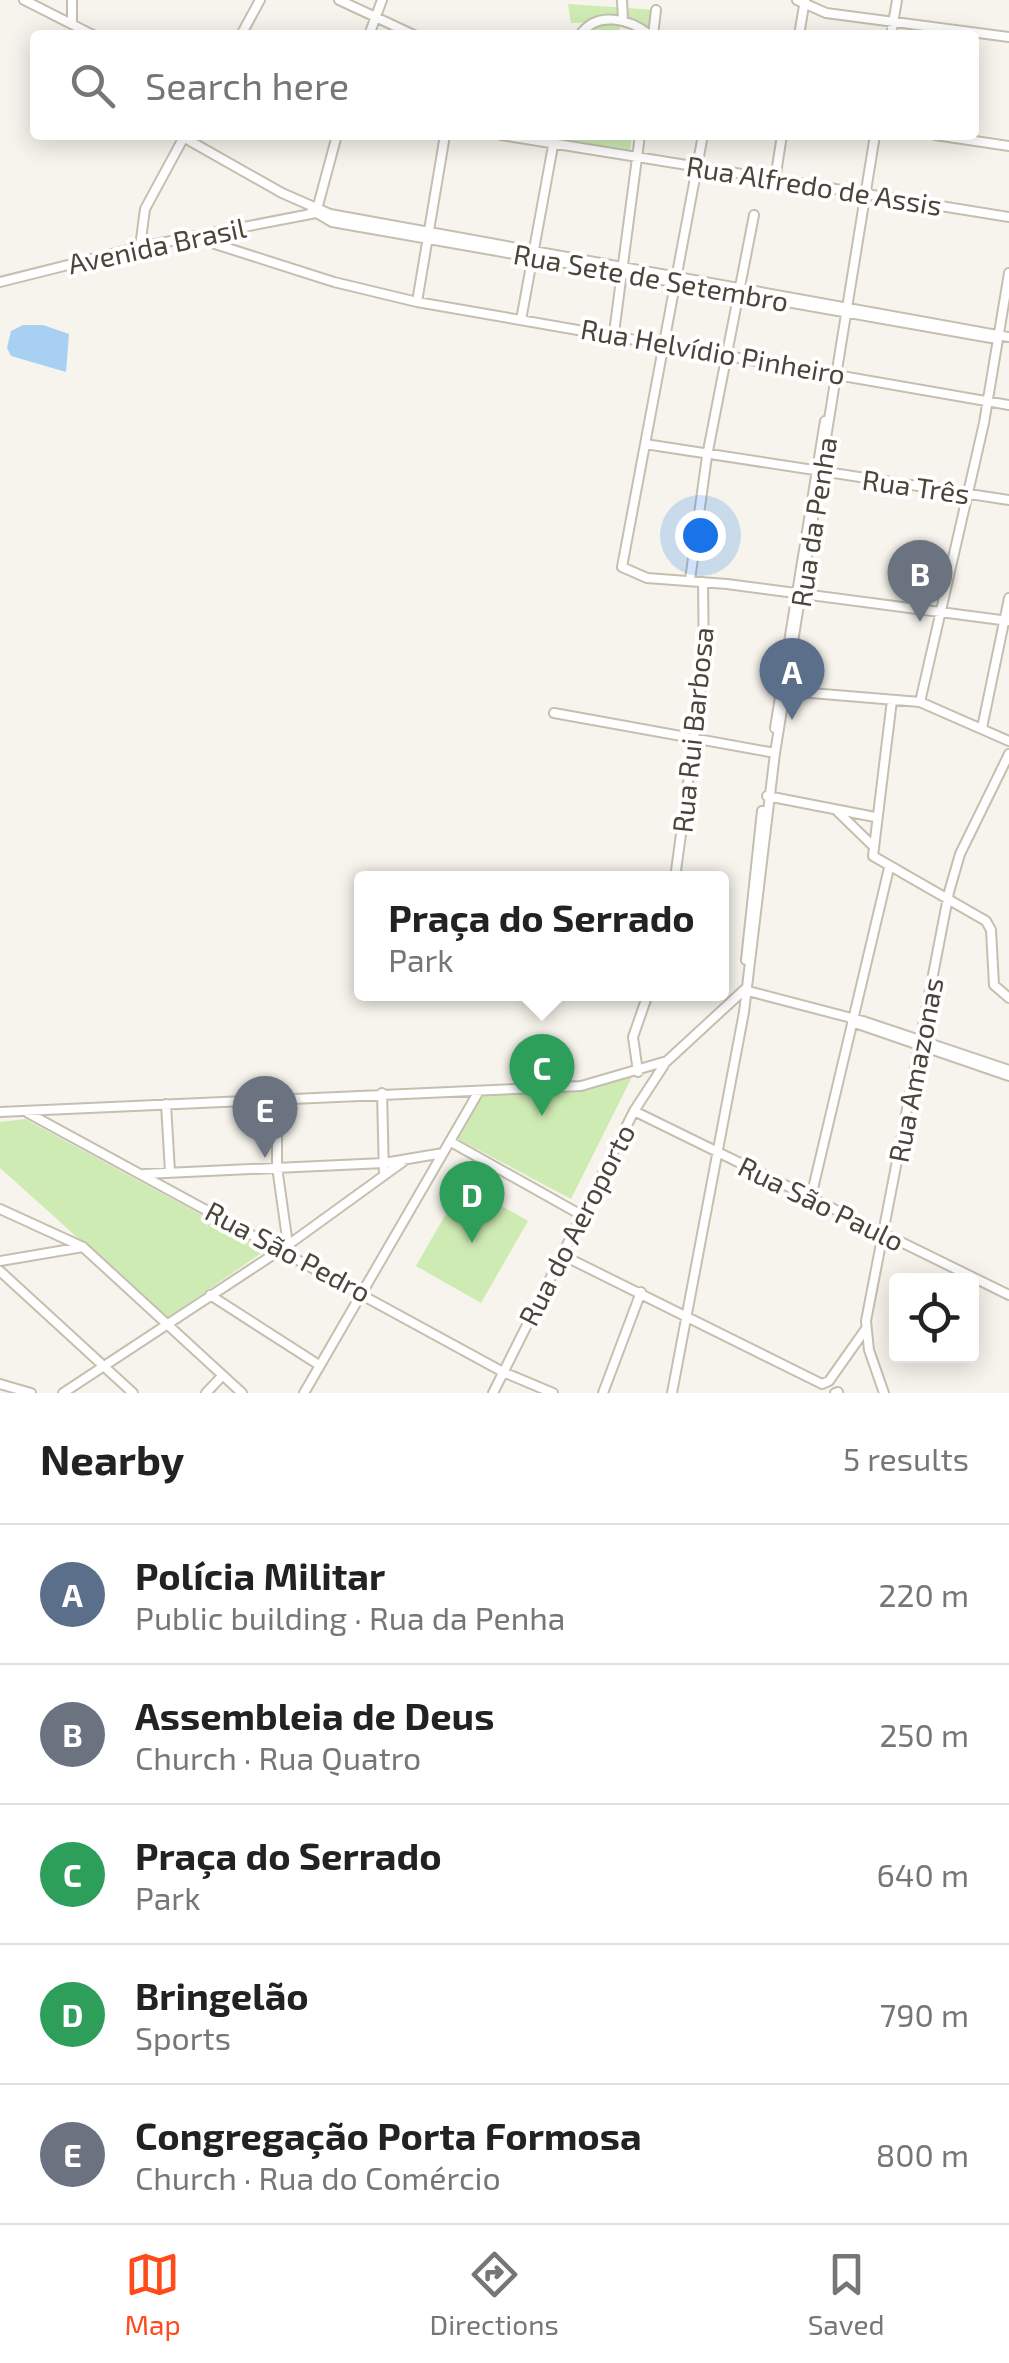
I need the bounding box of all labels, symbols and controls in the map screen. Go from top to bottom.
search box [30,30,979,140]
icon: search [65,58,120,113]
text: Search here [145,62,349,108]
street label: Rua Alfredo de Assis [684,148,944,222]
street label: Avenida Brasil [65,209,249,280]
street label: Rua Sete de Setembro [511,236,791,318]
street label: Rua Helvídio Pinheiro [578,311,848,391]
street label: Rua da Penha [783,434,843,609]
street label: Rua Três [860,462,972,510]
your location [675,510,726,561]
pin: B [888,540,952,622]
street label: Rua Rui Barbosa [664,625,720,834]
pin: A [760,638,824,720]
popup [354,871,729,1001]
text: Praça do Serrado [388,894,695,940]
text: Park [388,940,454,978]
street label: Rua Amazonas [880,975,950,1165]
pin: C [510,1034,574,1116]
pin: E [232,1076,298,1158]
street label: Rua do Aeroporto [511,1118,642,1331]
street label: Rua São Paulo [733,1148,910,1258]
pin: D [440,1160,504,1243]
street label: Rua São Pedro [200,1193,377,1309]
map controls [889,1273,979,1363]
button: locate [889,1273,979,1363]
text: Nearby [40,1433,184,1483]
text: 5 results [843,1439,969,1477]
text: Polícia Militar [135,1552,385,1598]
text: A [62,1575,83,1613]
text: 220 m [879,1575,969,1613]
text: Public building · Rua da Penha [135,1598,565,1636]
text: Assembleia de Deus [135,1692,494,1738]
text: B [62,1715,83,1753]
text: 250 m [879,1715,969,1753]
text: Church · Rua Quatro [135,1738,421,1776]
text: Praça do Serrado [135,1832,442,1878]
text: C [63,1855,82,1893]
text: 640 m [877,1855,969,1893]
text: Park [135,1878,200,1916]
text: Bringelão [135,1972,309,2018]
text: D [62,1995,83,2033]
text: 790 m [880,1995,969,2033]
text: Sports [135,2018,231,2056]
text: Congregação Porta Formosa [135,2112,642,2158]
text: E [63,2135,82,2173]
text: 800 m [876,2135,969,2173]
text: Church · Rua do Comércio [135,2158,501,2196]
tab: Map [124,2247,181,2341]
tab: Directions [430,2247,559,2341]
tab: Saved [808,2247,885,2341]

